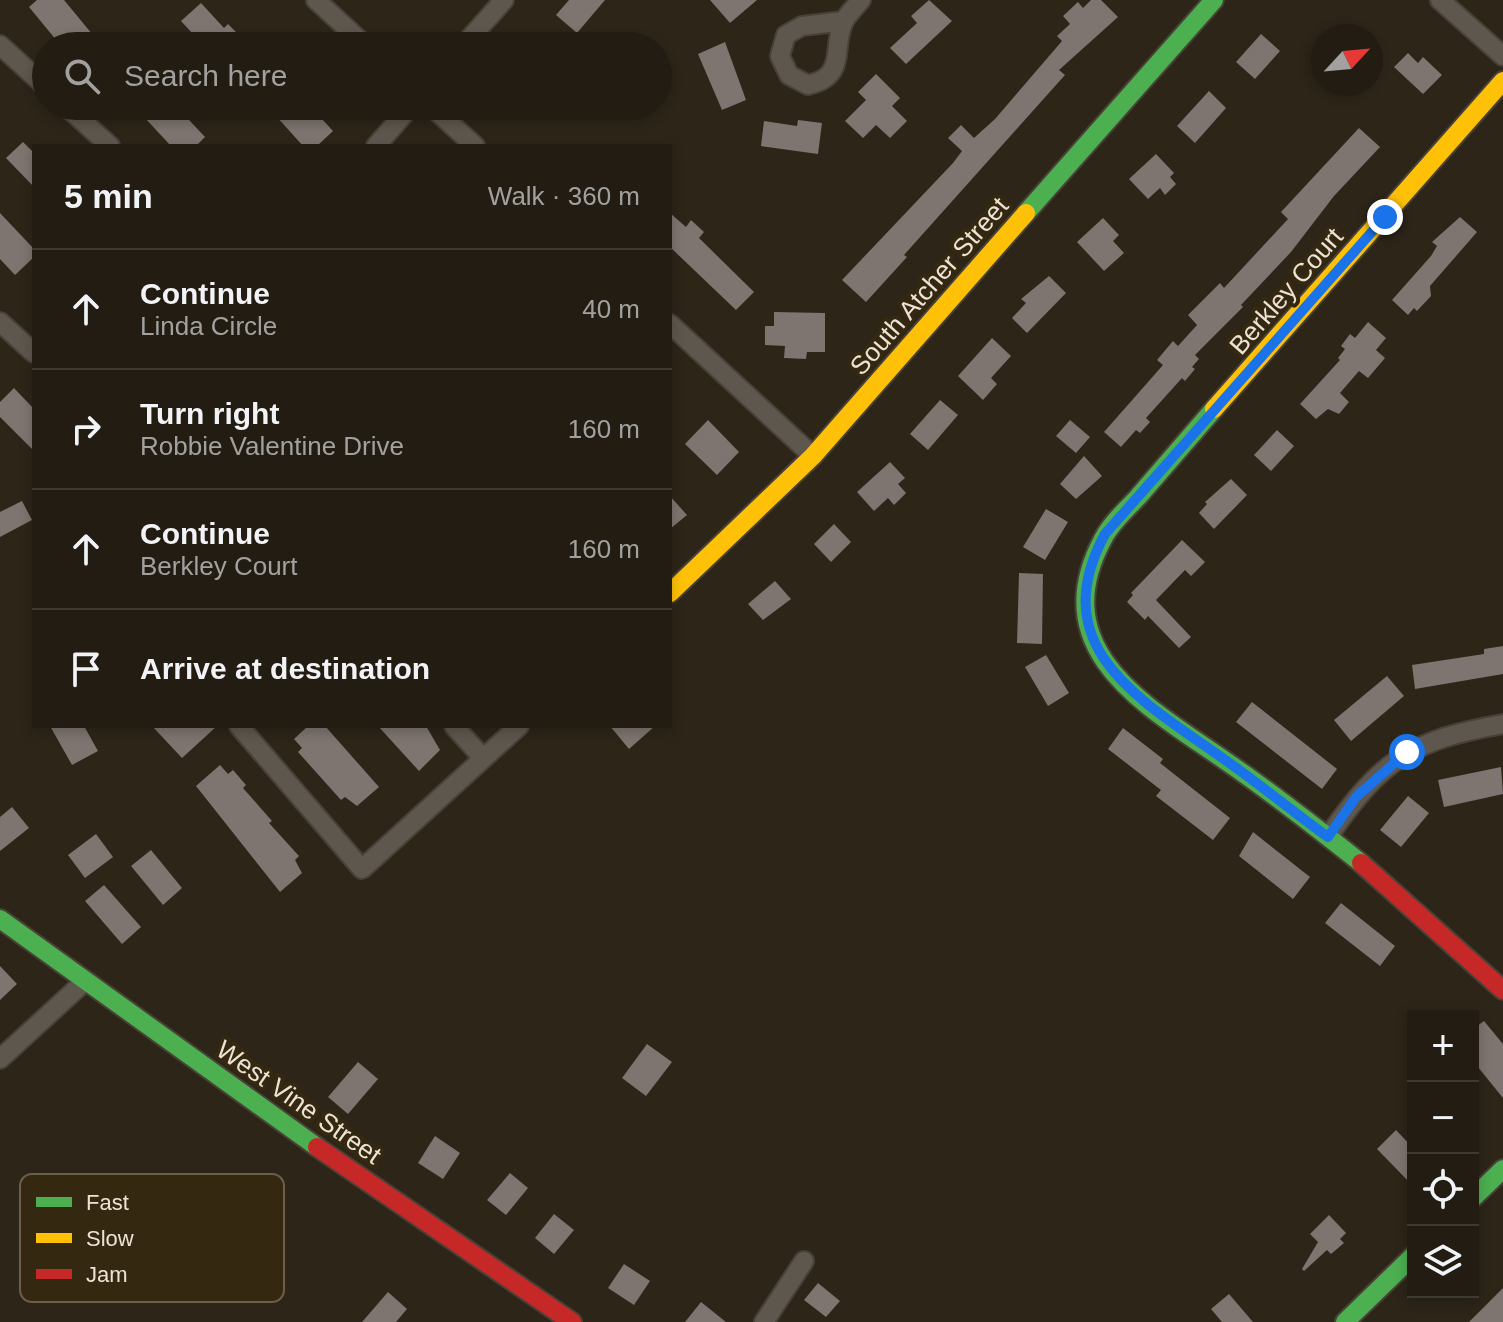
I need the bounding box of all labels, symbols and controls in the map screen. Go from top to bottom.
north arrow [1311,24,1383,96]
search box [32,32,672,120]
icon: search [60,54,104,98]
text: Search here [124,59,287,92]
text: 5 min [64,177,153,215]
text: Walk · 360 m [488,181,640,211]
street label: South Atcher Street [844,190,1015,381]
route end [1367,199,1403,235]
street label: Berkley Court [1223,221,1349,360]
text: Continue [140,277,270,310]
icon: ahead [64,287,108,331]
text: 40 m [582,294,640,324]
text: Linda Circle [140,311,277,341]
text: Turn right [140,397,279,430]
icon: right [64,407,108,451]
text: 160 m [568,414,640,444]
text: Robbie Valentine Drive [140,431,404,461]
text: Continue [140,517,270,550]
icon: ahead [64,527,108,571]
text: 160 m [568,534,640,564]
text: Berkley Court [140,551,298,581]
icon: arrive [64,647,108,691]
text: Arrive at destination [140,652,430,685]
route start [1389,734,1425,770]
map controls [1407,1010,1479,1298]
button: + [1407,1010,1479,1082]
street label: West Vine Street [211,1034,388,1170]
button: − [1407,1082,1479,1154]
button: locate [1407,1154,1479,1226]
legend [20,1174,284,1302]
text: Fast [86,1190,129,1215]
text: Slow [86,1226,134,1251]
button: layers [1407,1226,1479,1298]
text: Jam [86,1262,128,1287]

